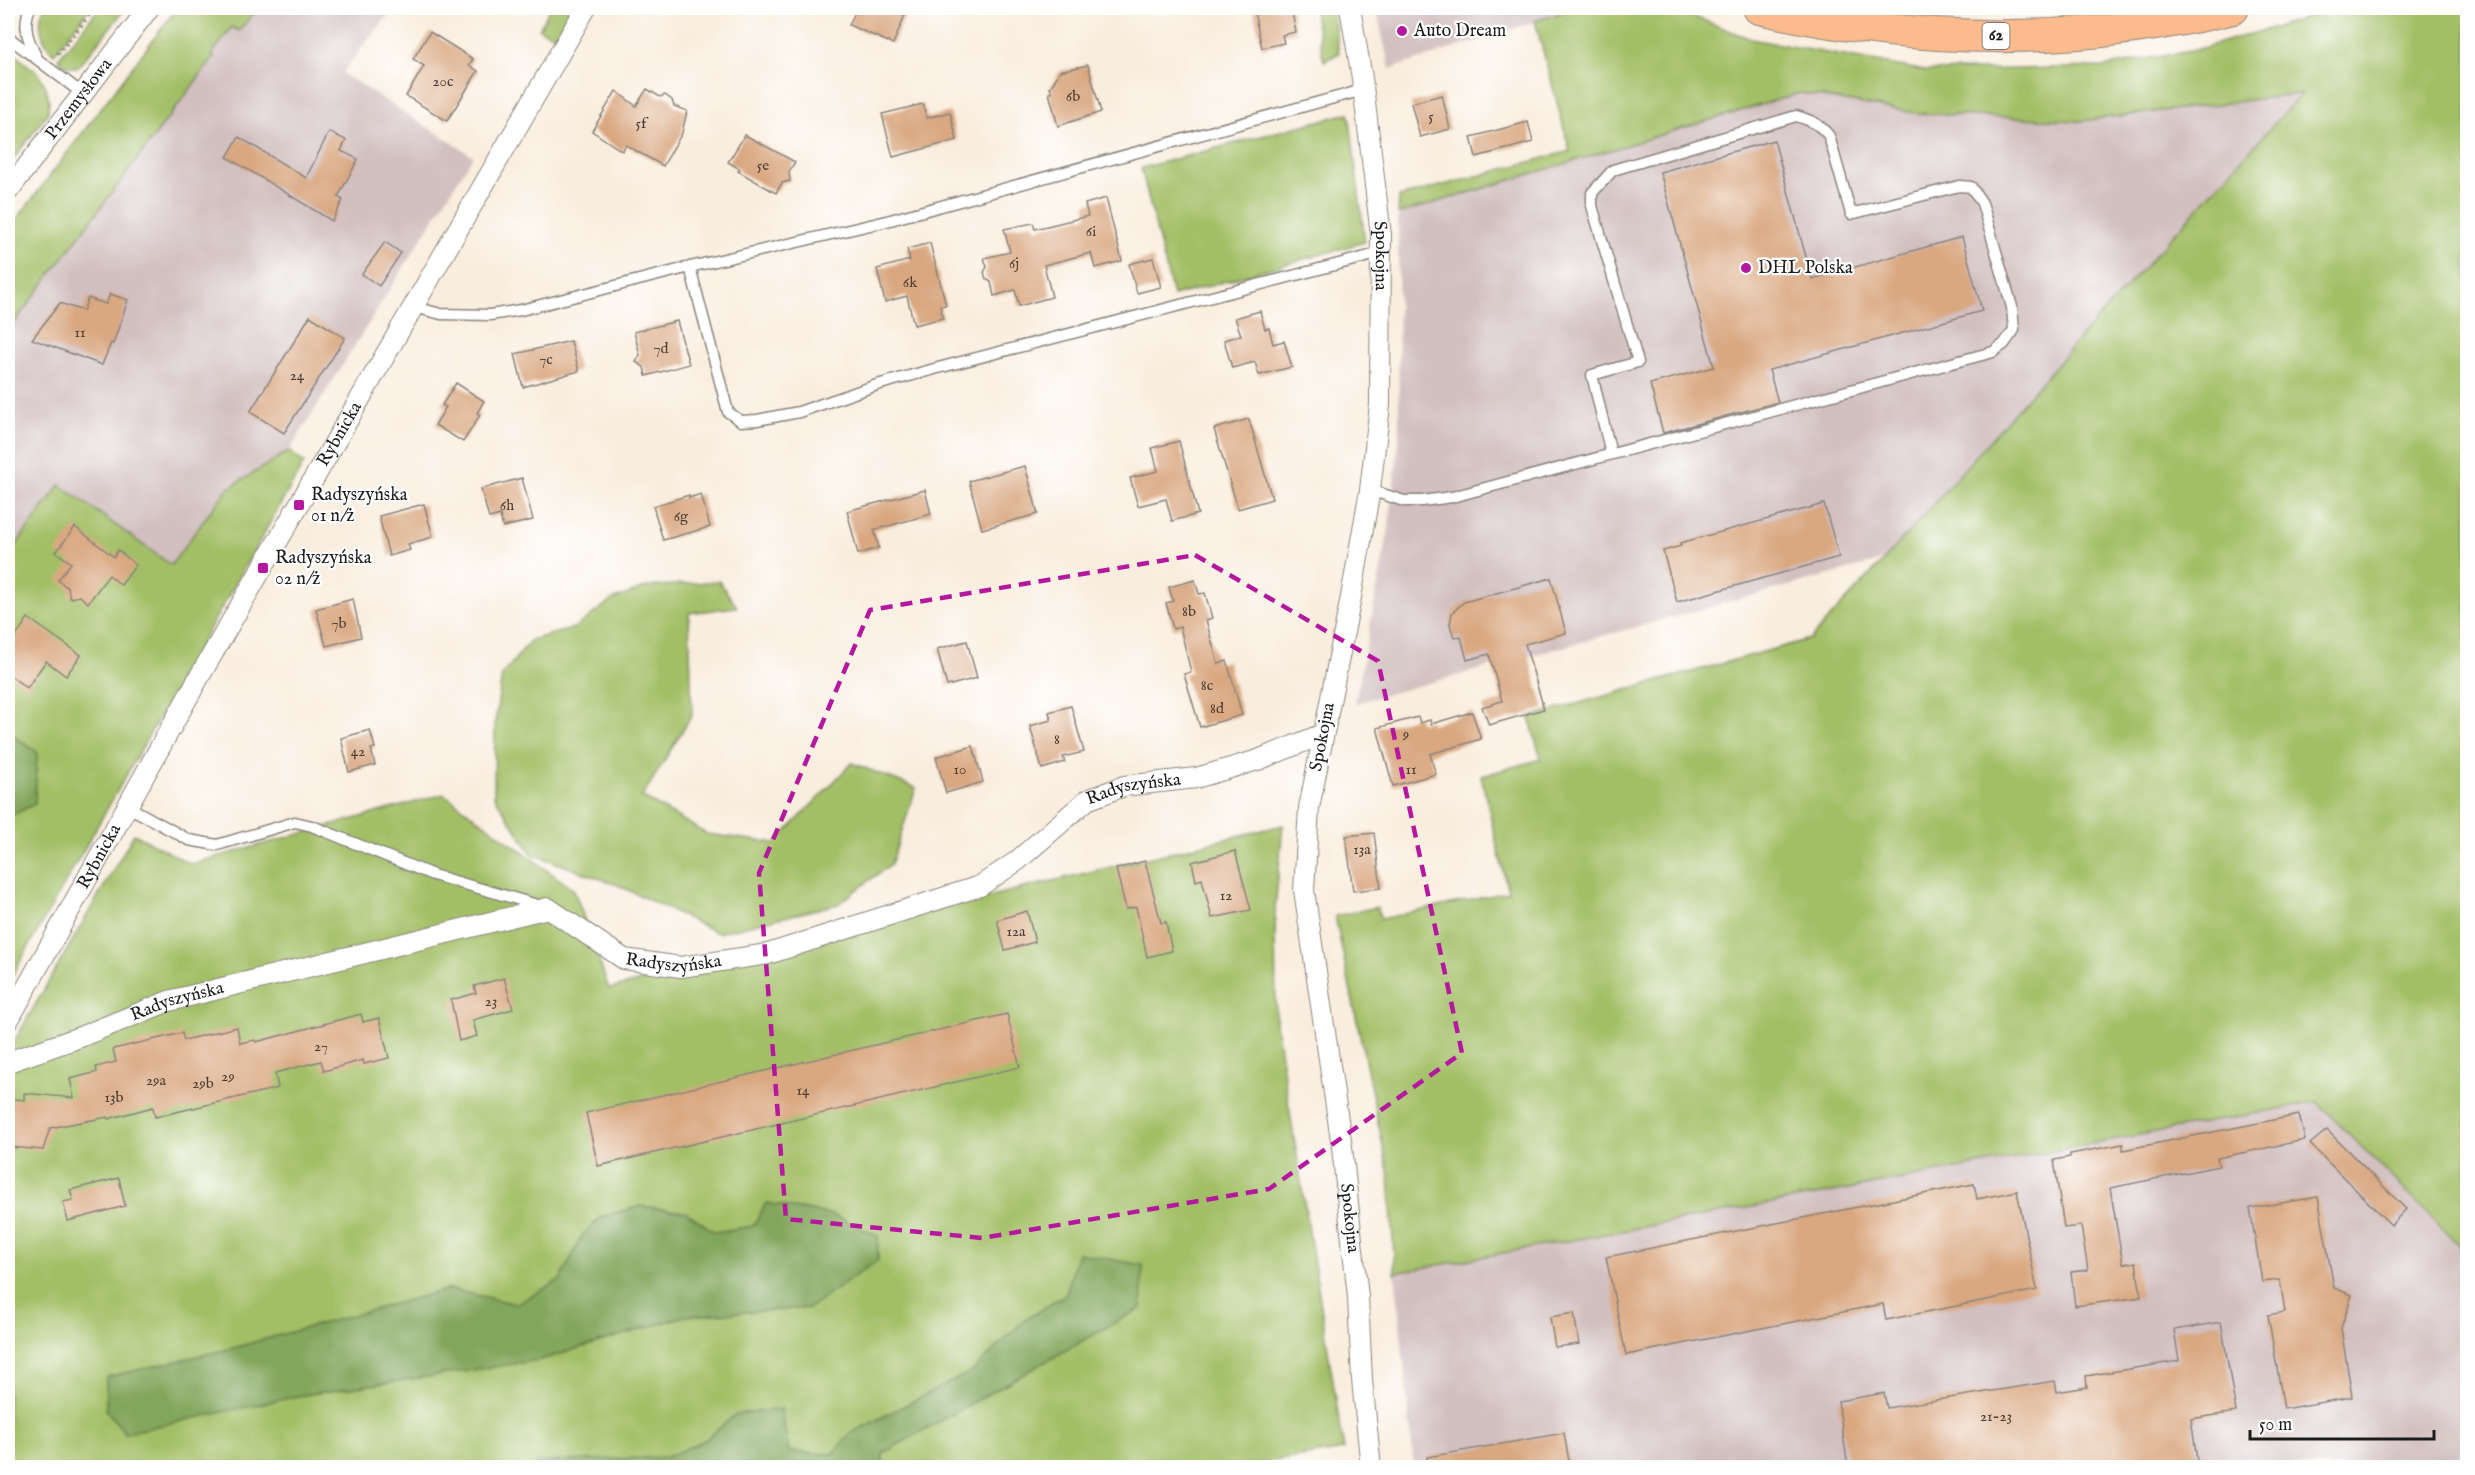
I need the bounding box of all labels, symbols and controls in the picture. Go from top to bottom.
place label: Auto Dream [1413,20,1506,43]
road number: 62 [1982,23,2010,49]
marker: Auto Dream [1395,24,1409,38]
street label: Przemysłowa [40,54,118,144]
house number: 20c [433,72,453,91]
house number: 6b [1066,87,1080,106]
house number: 5 [1428,107,1434,126]
house number: 5f [636,114,649,133]
house number: 5e [757,156,769,175]
street label: Spokojna [1368,220,1393,291]
house number: 6i [1086,222,1096,241]
house number: 6j [1009,254,1019,273]
place label: DHL Polska [1758,257,1853,280]
marker: DHL Polska [1739,261,1753,275]
house number: 6k [903,273,918,292]
house number: 11 [74,323,86,342]
house number: 7d [653,339,670,358]
house number: 7c [539,350,553,369]
house number: 24 [290,366,305,385]
street label: Rybnicka [312,398,367,471]
place label: Radyszyńska 01 n/ż [311,484,408,528]
house number: 6h [500,496,514,515]
marker: Radyszyńska 01 n/ż [292,498,306,512]
house number: 6g [674,507,689,526]
place label: Radyszyńska 02 n/ż [275,547,372,591]
marker: Radyszyńska 02 n/ż [256,561,270,575]
house number: 8b [1182,602,1196,621]
house number: 7b [331,614,347,633]
house number: 8c [1201,676,1213,695]
house number: 8d [1210,699,1225,718]
street label: Spokojna [1305,701,1341,773]
house number: 9 [1402,725,1409,744]
house number: 8 [1054,730,1060,749]
house number: 42 [351,742,365,761]
house number: 10 [954,760,966,779]
house number: 11 [1405,760,1417,779]
street label: Radyszyńska [1083,768,1182,811]
street label: Rybnicka [72,820,127,893]
house number: 13a [1353,840,1371,859]
house number: 12 [1220,886,1232,905]
house number: 12a [1006,922,1026,941]
street label: Radyszyńska [624,948,723,979]
street label: Radyszyńska [127,976,226,1027]
house number: 23 [485,992,497,1011]
house number: 27 [314,1037,328,1056]
house number: 29 [221,1067,235,1086]
house number: 29a [146,1071,167,1090]
house number: 29b [192,1074,214,1093]
house number: 14 [797,1081,810,1100]
house number: 13b [104,1088,124,1107]
street label: Spokojna [1334,1182,1365,1254]
scale bar [2250,1403,2434,1441]
house number: 21-23 [1980,1407,2012,1426]
text: 50 m [2259,1414,2292,1437]

